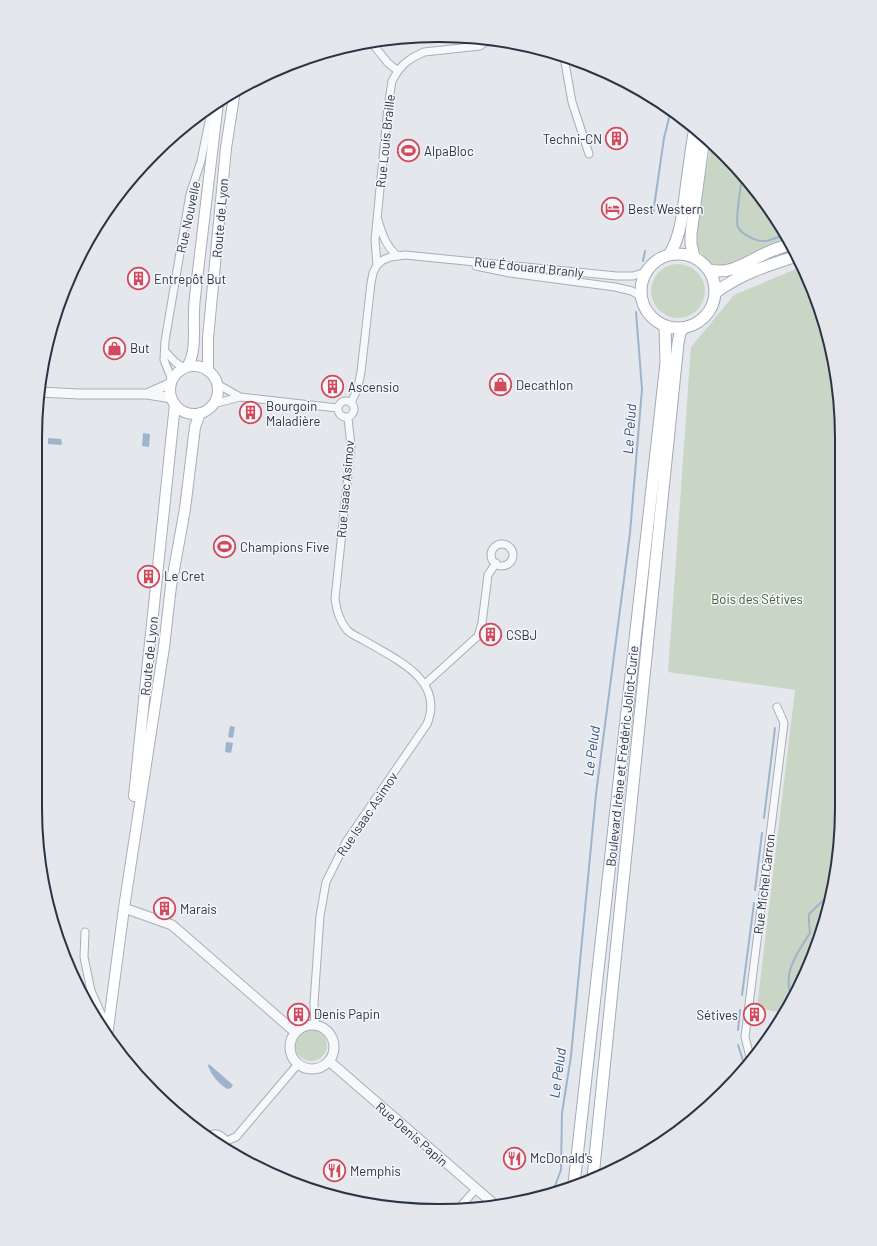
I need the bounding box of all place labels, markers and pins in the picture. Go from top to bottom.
building icon: Techni-CN [604,126,630,152]
place label: Techni-CN [543,131,602,147]
sports icon: AlpaBloc [395,138,421,164]
place label: AlpaBloc [424,143,474,159]
hotel icon: Best Western [600,196,626,222]
place label: Best Western [628,201,704,217]
building icon: Entrepôt But [125,266,151,292]
place label: Entrepôt But [154,271,226,287]
shop icon: But [102,335,128,361]
place label: But [130,340,150,356]
shop icon: Decathlon [488,372,514,398]
building icon: Ascensio [320,374,346,400]
place label: Decathlon [516,377,573,393]
place label: Ascensio [348,379,399,395]
place label: Bourgoin Maladière [266,398,321,429]
building icon: Bourgoin Maladière [237,400,263,426]
sports icon: Champions Five [212,534,238,560]
place label: Champions Five [240,539,329,555]
building icon: Le Cret [136,563,162,589]
place label: Le Cret [164,568,205,584]
building icon: CSBJ [477,622,503,648]
place label: CSBJ [506,627,537,643]
building icon: Marais [152,896,178,922]
place label: Marais [180,901,217,917]
building icon: Denis Papin [285,1001,311,1027]
building icon: Sétives [741,1002,767,1028]
place label: Denis Papin [314,1006,380,1022]
place label: Sétives [697,1007,738,1023]
restaurant icon: McDonald's [502,1145,528,1171]
place label: McDonald's [530,1150,593,1166]
restaurant icon: Memphis [322,1158,348,1184]
place label: Memphis [350,1163,401,1179]

